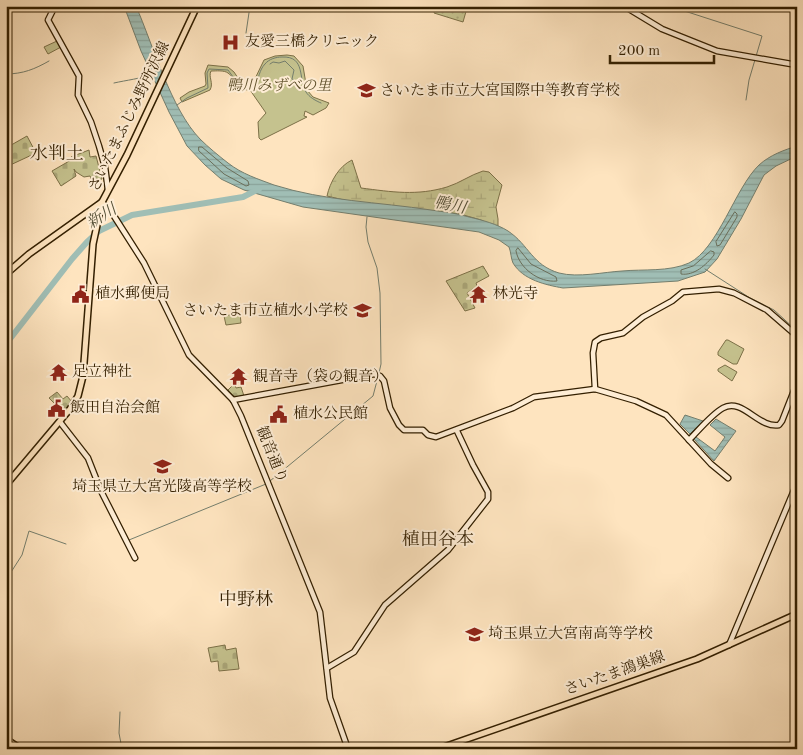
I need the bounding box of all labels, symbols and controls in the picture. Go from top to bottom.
hospital icon: 友愛三橋クリニック [221,32,241,52]
place label: 友愛三橋クリニック [245,32,379,50]
scale bar [610,32,714,64]
street label: さいたまふじみ野所沢線 [85,39,173,194]
text: 200 m [618,44,660,59]
park label: 鴨川みずべの里 [227,77,332,94]
school or university icon: さいたま市立大宮国際中等教育学校 [356,81,376,101]
place label: さいたま市立大宮国際中等教育学校 [380,82,620,99]
district label: 水判土 [30,143,84,163]
water label: 鴨川 [433,193,470,217]
water label: 新川 [83,199,121,232]
public building icon: 植水郵便局 [71,284,91,304]
temple icon: 林光寺 [469,284,489,304]
place label: 植水郵便局 [95,285,170,302]
place label: 林光寺 [493,285,538,302]
school or university icon: さいたま市立植水小学校 [352,301,372,321]
place label: さいたま市立植水小学校 [183,302,348,319]
temple icon: 足立神社 [48,362,68,382]
place label: 足立神社 [72,363,132,380]
temple icon: 観音寺（袋の観音） [229,367,249,387]
place label: 観音寺（袋の観音） [253,367,388,385]
public building icon: 飯田自治会館 [46,398,66,418]
place label: 飯田自治会館 [70,399,160,416]
public building icon: 植水公民館 [269,404,289,424]
place label: 植水公民館 [293,405,368,422]
street label: 観音通り [253,424,291,486]
school or university icon: 埼玉県立大宮光陵高等学校 [152,456,172,476]
place label: 埼玉県立大宮光陵高等学校 [72,478,252,495]
district label: 植田谷本 [402,529,474,549]
district label: 中野林 [219,589,273,609]
school or university icon: 埼玉県立大宮南高等学校 [464,624,484,644]
place label: 埼玉県立大宮南高等学校 [488,625,653,642]
street label: さいたま鴻巣線 [562,648,667,698]

